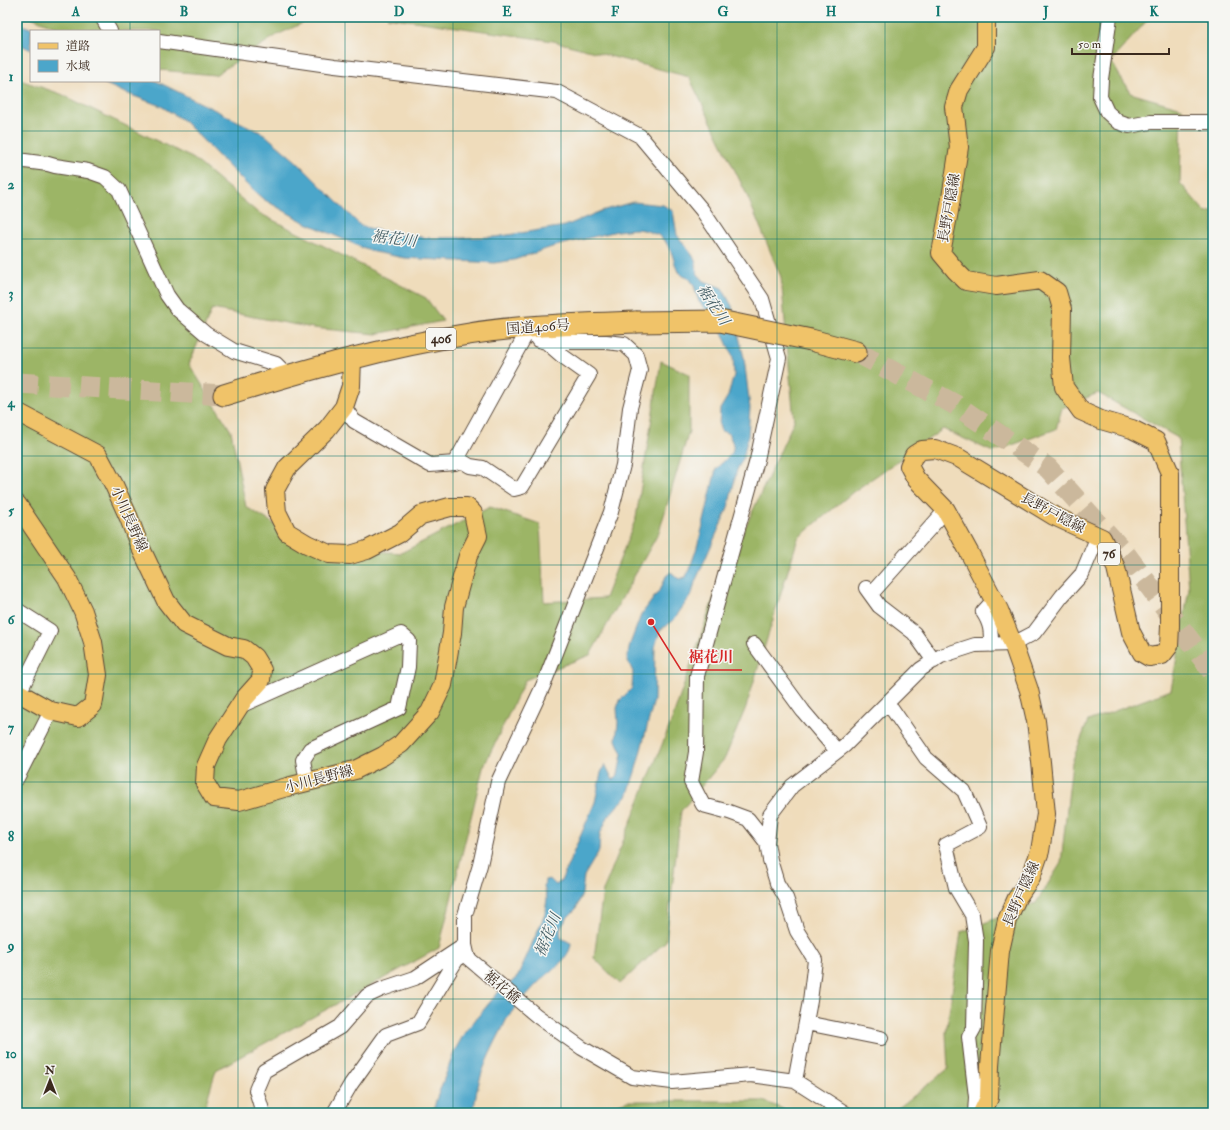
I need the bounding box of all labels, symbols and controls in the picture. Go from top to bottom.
text: A [71,4,81,20]
text: B [180,4,188,20]
text: C [287,4,297,20]
text: D [394,4,405,20]
text: E [502,4,512,20]
text: F [611,4,620,20]
text: G [718,4,729,20]
text: H [826,4,837,20]
text: I [935,4,941,20]
text: J [1042,4,1049,21]
text: K [1149,4,1159,20]
legend [30,30,160,82]
scale bar [1072,30,1169,56]
text: 50 m [1078,37,1102,52]
text: 道路 [66,39,90,54]
text: 水域 [66,59,90,74]
text: 1 [9,69,14,85]
street label: 長野戸隠線 [935,172,963,244]
text: 2 [8,177,15,193]
water label: 裾花川 [371,227,419,251]
water label: 裾花川 [693,281,735,331]
text: 3 [9,286,14,302]
street label: 国道406号 [506,316,570,338]
road number: 406 [426,328,456,350]
text: 4 [6,395,15,411]
street label: 小川長野線 [107,484,151,554]
street label: 長野戸隠線 [1018,489,1088,537]
text: 5 [8,503,14,519]
road number: 76 [1098,543,1120,565]
text: 6 [8,612,16,628]
callout: 裾花川 [681,643,742,670]
text: 裾花川 [688,648,734,667]
text: 7 [8,720,15,736]
street label: 小川長野線 [283,762,355,796]
text: 8 [8,829,14,845]
street label: 長野戸隠線 [999,859,1043,929]
water label: 裾花川 [531,909,566,959]
text: 9 [6,938,15,954]
street label: 裾花橋 [480,967,524,1007]
text: 10 [5,1046,17,1062]
north arrow [30,1060,70,1100]
text: N [44,1064,56,1077]

